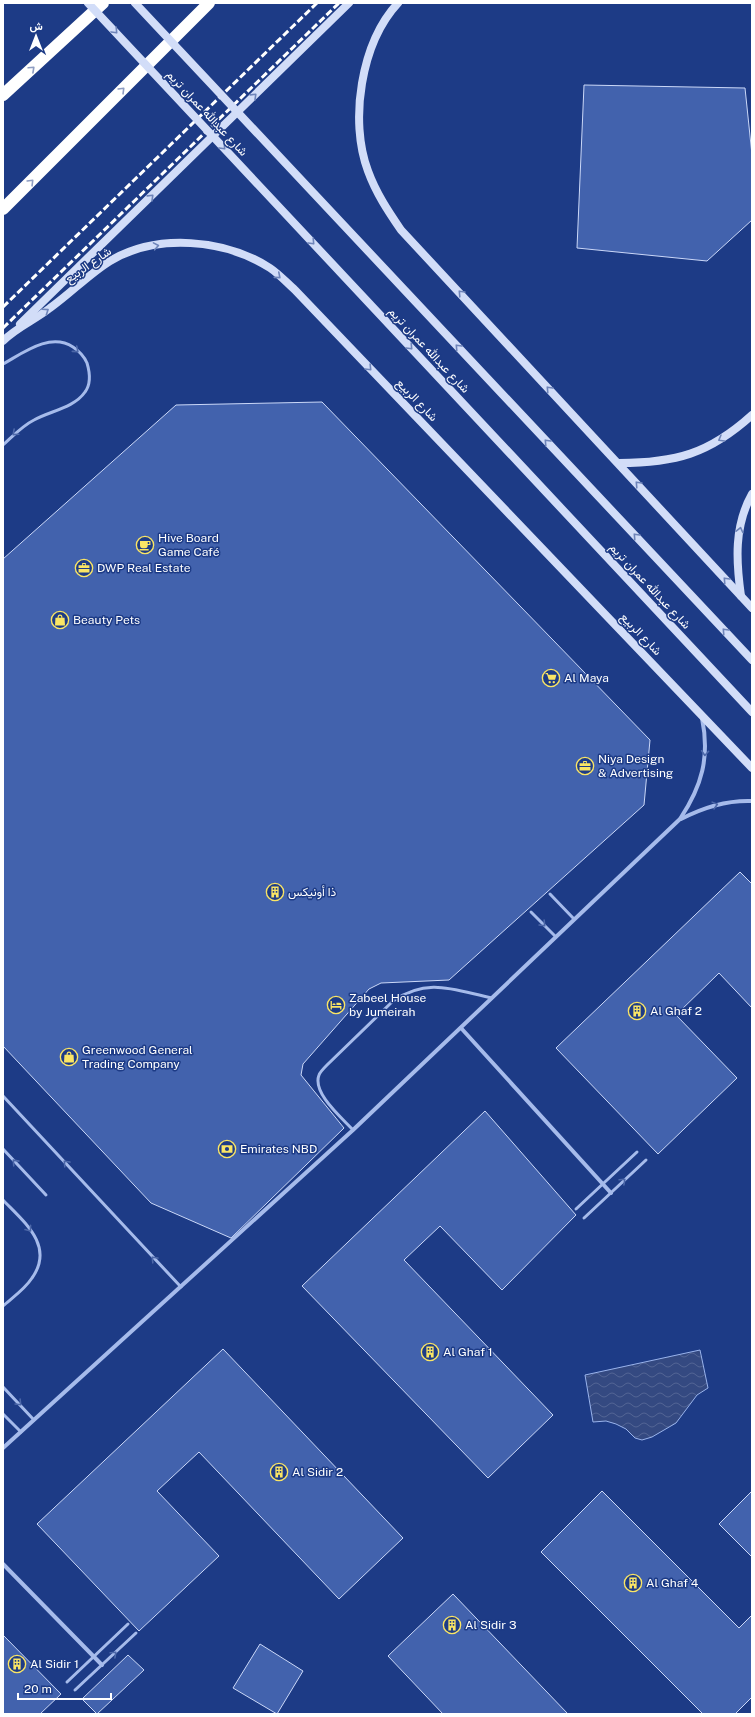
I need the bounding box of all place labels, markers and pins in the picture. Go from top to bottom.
place label: Hive Board Game Café [158,531,220,559]
cafe icon: Hive Board Game Café [135,535,155,555]
office icon: DWP Real Estate [74,558,94,578]
place label: DWP Real Estate [97,561,191,575]
shop icon: Beauty Pets [50,610,70,630]
place label: Beauty Pets [73,613,140,627]
supermarket icon: Al Maya [541,668,561,688]
place label: Al Maya [564,671,609,685]
place label: Niya Design & Advertising [598,752,673,780]
office icon: Niya Design & Advertising [575,756,595,776]
building icon: ذا أونيكس [265,882,285,902]
place label: ذا أونيكس [288,885,337,900]
place label: Zabeel House by Jumeirah [349,991,427,1019]
hotel icon: Zabeel House by Jumeirah [326,995,346,1015]
building icon: Al Ghaf 2 [627,1001,647,1021]
place label: Al Ghaf 2 [650,1004,702,1018]
place label: Greenwood General Trading Company [82,1043,193,1071]
shop icon: Greenwood General Trading Company [59,1047,79,1067]
bank icon: Emirates NBD [217,1139,237,1159]
place label: Emirates NBD [240,1142,317,1156]
building icon: Al Ghaf 1 [420,1342,440,1362]
place label: Al Ghaf 1 [443,1345,493,1359]
building icon: Al Sidir 2 [269,1462,289,1482]
place label: Al Sidir 2 [292,1465,343,1479]
building icon: Al Ghaf 4 [623,1573,643,1593]
place label: Al Ghaf 4 [646,1576,699,1590]
building icon: Al Sidir 3 [442,1615,462,1635]
place label: Al Sidir 3 [465,1618,517,1632]
building icon: Al Sidir 1 [7,1654,27,1674]
place label: Al Sidir 1 [30,1657,79,1671]

